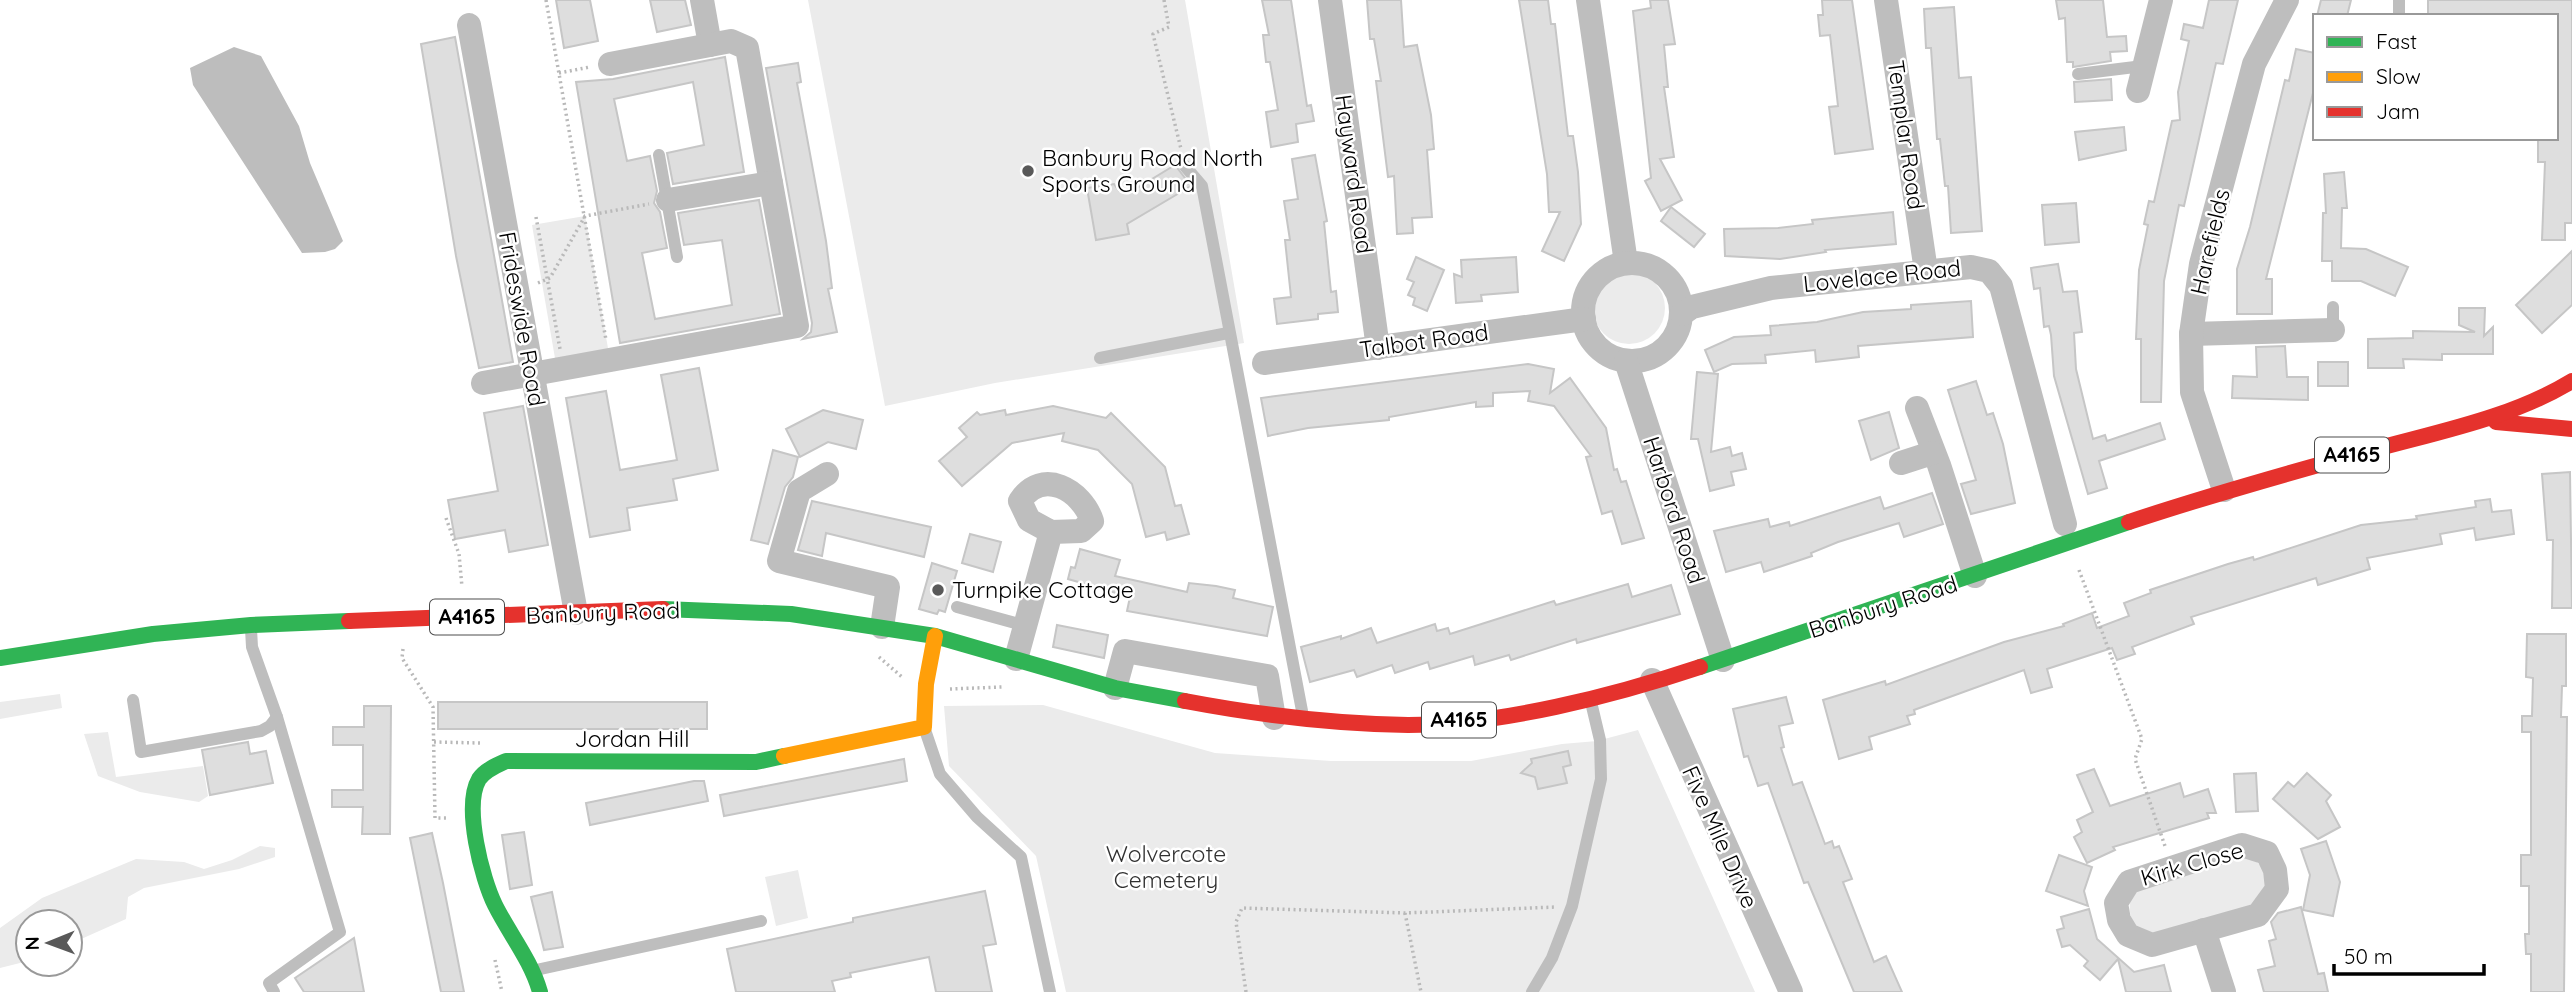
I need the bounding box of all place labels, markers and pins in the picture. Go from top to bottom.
place label: Banbury Road North Sports Ground [1042,143,1263,198]
marker: Banbury Road North Sports Ground [1020,163,1036,179]
place label: Turnpike Cottage [952,575,1134,604]
marker: Turnpike Cottage [930,582,946,598]

